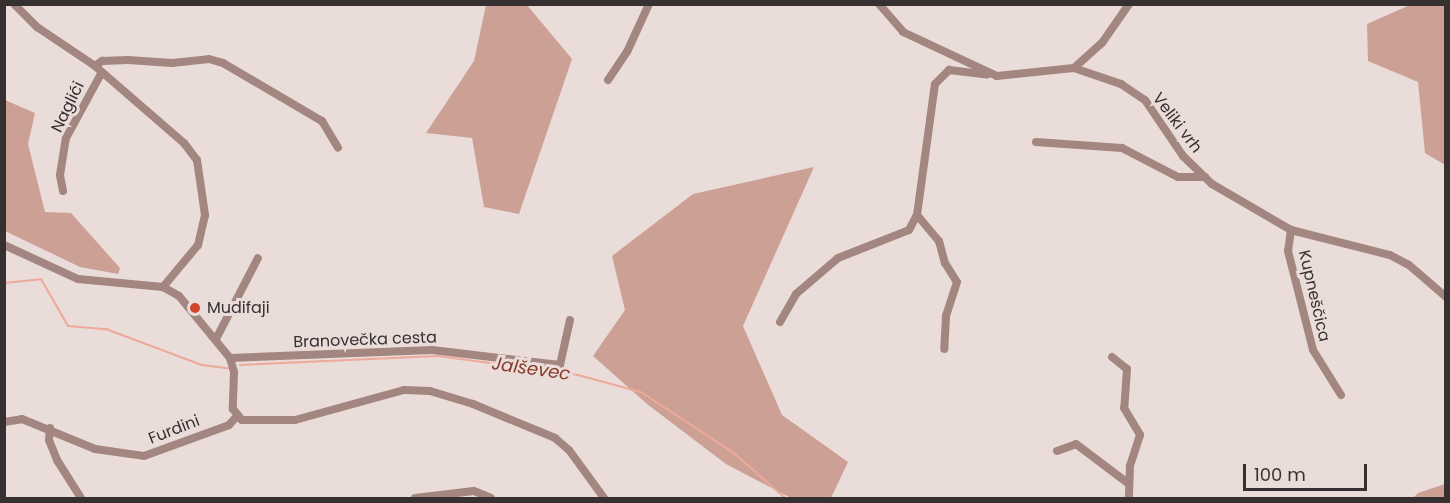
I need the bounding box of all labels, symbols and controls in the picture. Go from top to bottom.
street label: Naglići [47,78,89,136]
street label: Veliki vrh [1148,89,1206,157]
street label: Kupneščica [1294,248,1334,344]
place label: Mudifaji [207,298,270,318]
marker: Mudifaji [188,301,202,315]
street label: Branovečka cesta [293,328,437,352]
water label: Jalševec [490,353,572,385]
street label: Furdini [146,412,202,448]
scale bar [1246,452,1370,490]
text: 100 m [1254,462,1306,487]

